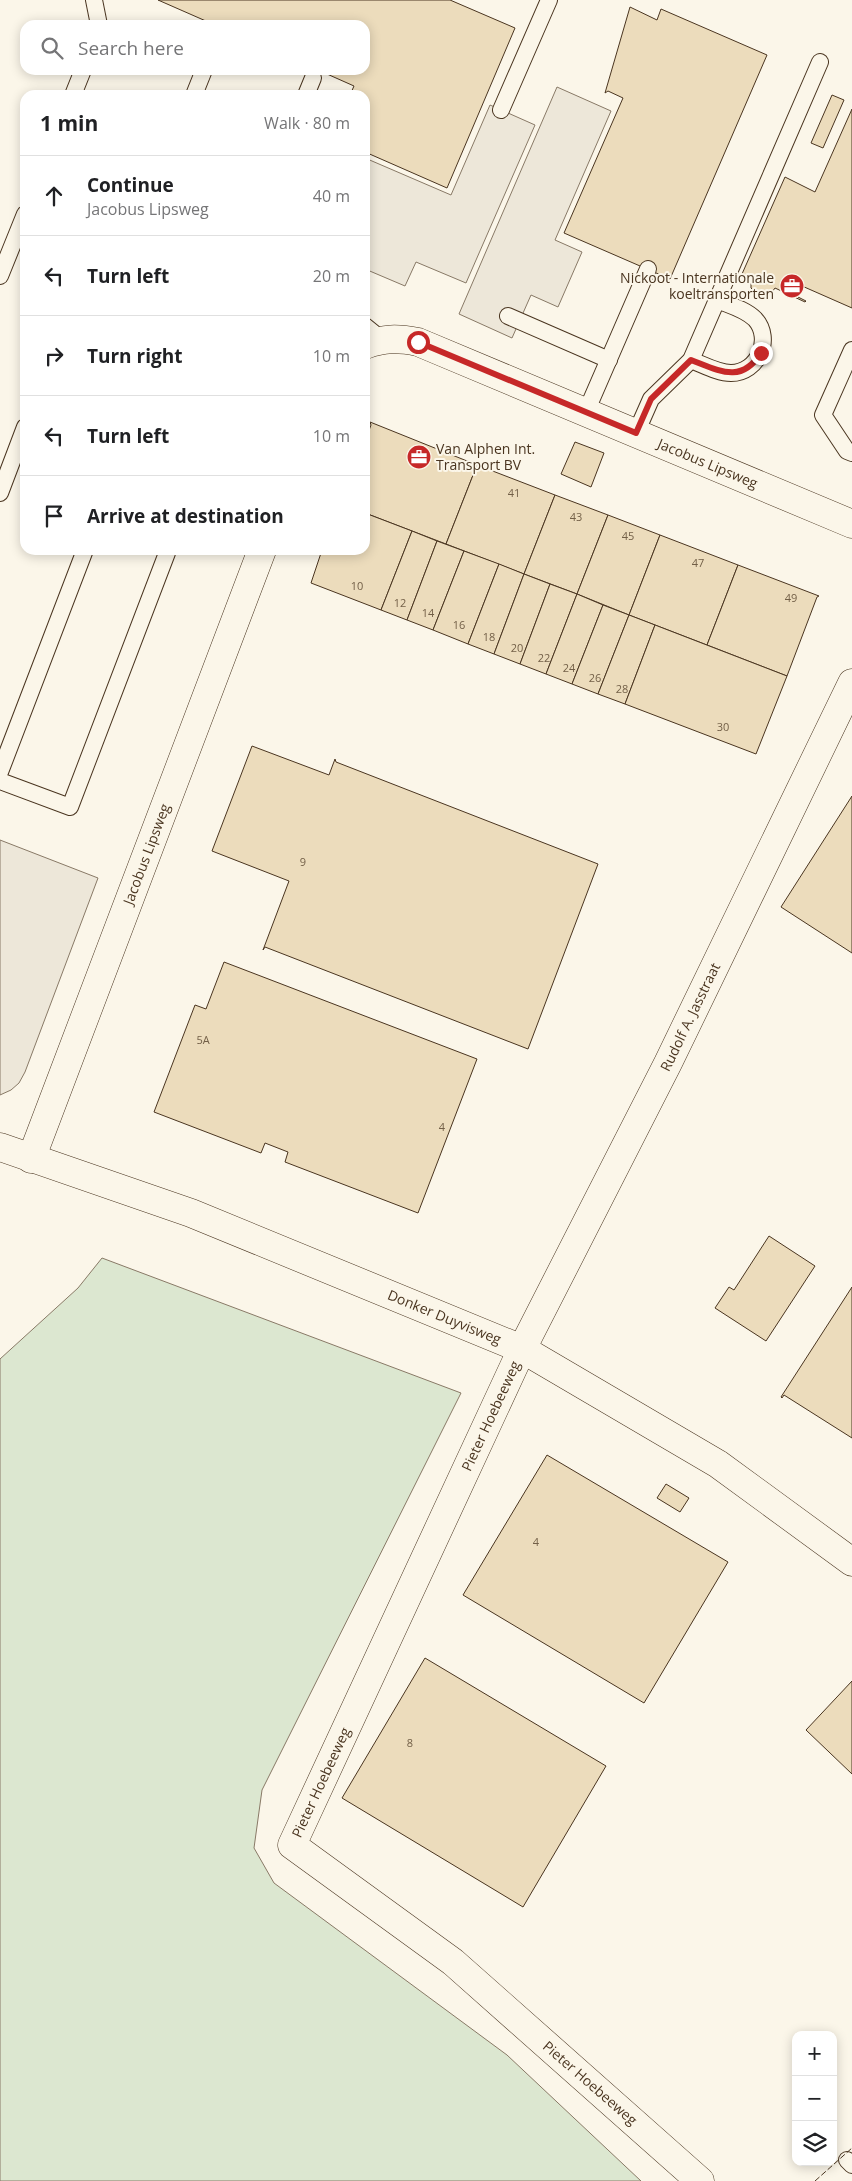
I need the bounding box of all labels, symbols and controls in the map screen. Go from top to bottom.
search box [20,20,370,75]
icon: search [38,34,66,62]
text: Search here [78,35,184,61]
text: 1 min [40,109,98,137]
text: Walk · 80 m [264,112,350,134]
text: Continue [87,172,174,198]
icon: ahead [40,182,68,210]
text: 40 m [313,185,350,207]
text: Jacobus Lipsweg [87,198,209,220]
icon: left [40,262,68,290]
text: Turn left [87,263,169,289]
text: 20 m [313,265,350,287]
place label: Nickoot - Internationale koeltransporten [620,268,774,303]
office icon: Nickoot - Internationale koeltransporten [779,273,805,299]
route start [407,331,430,354]
icon: right [40,342,68,370]
route end [750,342,773,365]
text: Turn right [87,343,182,369]
text: 10 m [313,345,350,367]
icon: left [40,422,68,450]
text: Turn left [87,423,169,449]
text: 10 m [313,425,350,447]
street label: Jacobus Lipsweg [653,433,761,493]
place label: Van Alphen Int. Transport BV [436,439,535,474]
office icon: Van Alphen Int. Transport BV [406,444,432,470]
house number: 41 [508,485,520,500]
icon: arrive [40,502,68,530]
text: Arrive at destination [87,503,284,529]
house number: 43 [570,509,582,524]
house number: 45 [622,528,634,543]
house number: 47 [692,555,704,570]
house number: 10 [351,578,363,593]
house number: 49 [785,590,797,605]
house number: 12 [394,595,406,610]
house number: 14 [422,605,435,620]
house number: 16 [453,617,465,632]
house number: 18 [483,629,495,644]
house number: 20 [511,640,523,655]
house number: 22 [538,650,550,665]
house number: 24 [563,660,576,675]
house number: 26 [589,670,601,685]
house number: 28 [616,681,628,696]
house number: 30 [717,719,729,734]
street label: Jacobus Lipsweg [118,800,174,909]
house number: 9 [300,854,306,869]
street label: Rudolf A. Jasstraat [655,959,724,1074]
house number: 5A [196,1032,210,1047]
house number: 4 [439,1119,446,1134]
street label: Donker Duyvisweg [385,1285,505,1349]
street label: Pieter Hoebeeweg [457,1357,524,1474]
house number: 4 [533,1534,540,1549]
street label: Pieter Hoebeeweg [287,1724,354,1840]
house number: 8 [407,1735,413,1750]
map controls [792,2031,837,2166]
button: + [792,2031,837,2076]
street label: Pieter Hoebeeweg [539,2036,642,2129]
button: − [792,2076,837,2121]
button: layers [792,2121,837,2166]

